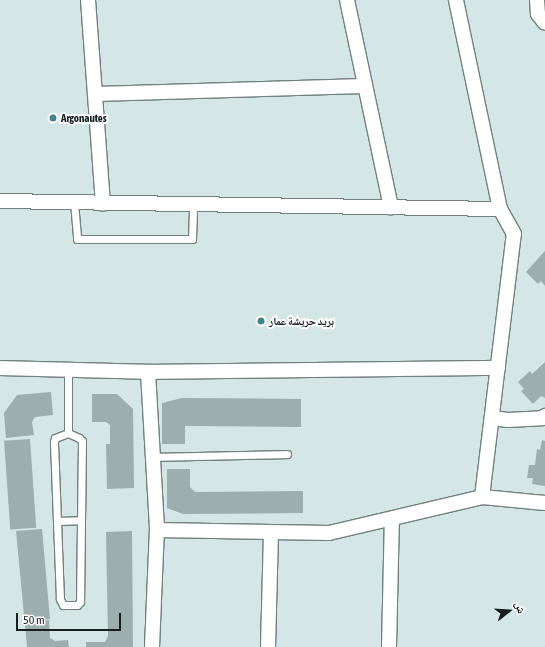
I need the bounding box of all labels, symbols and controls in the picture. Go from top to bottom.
place label: Argonautes [61,111,107,125]
marker: Argonautes [48,113,58,123]
place label: بريد حريشة عمار [269,314,334,328]
marker: بريد حريشة عمار [256,316,266,326]
north arrow [489,591,529,631]
text: ش [513,600,528,615]
scale bar [18,605,123,631]
text: 50 m [23,613,45,627]

